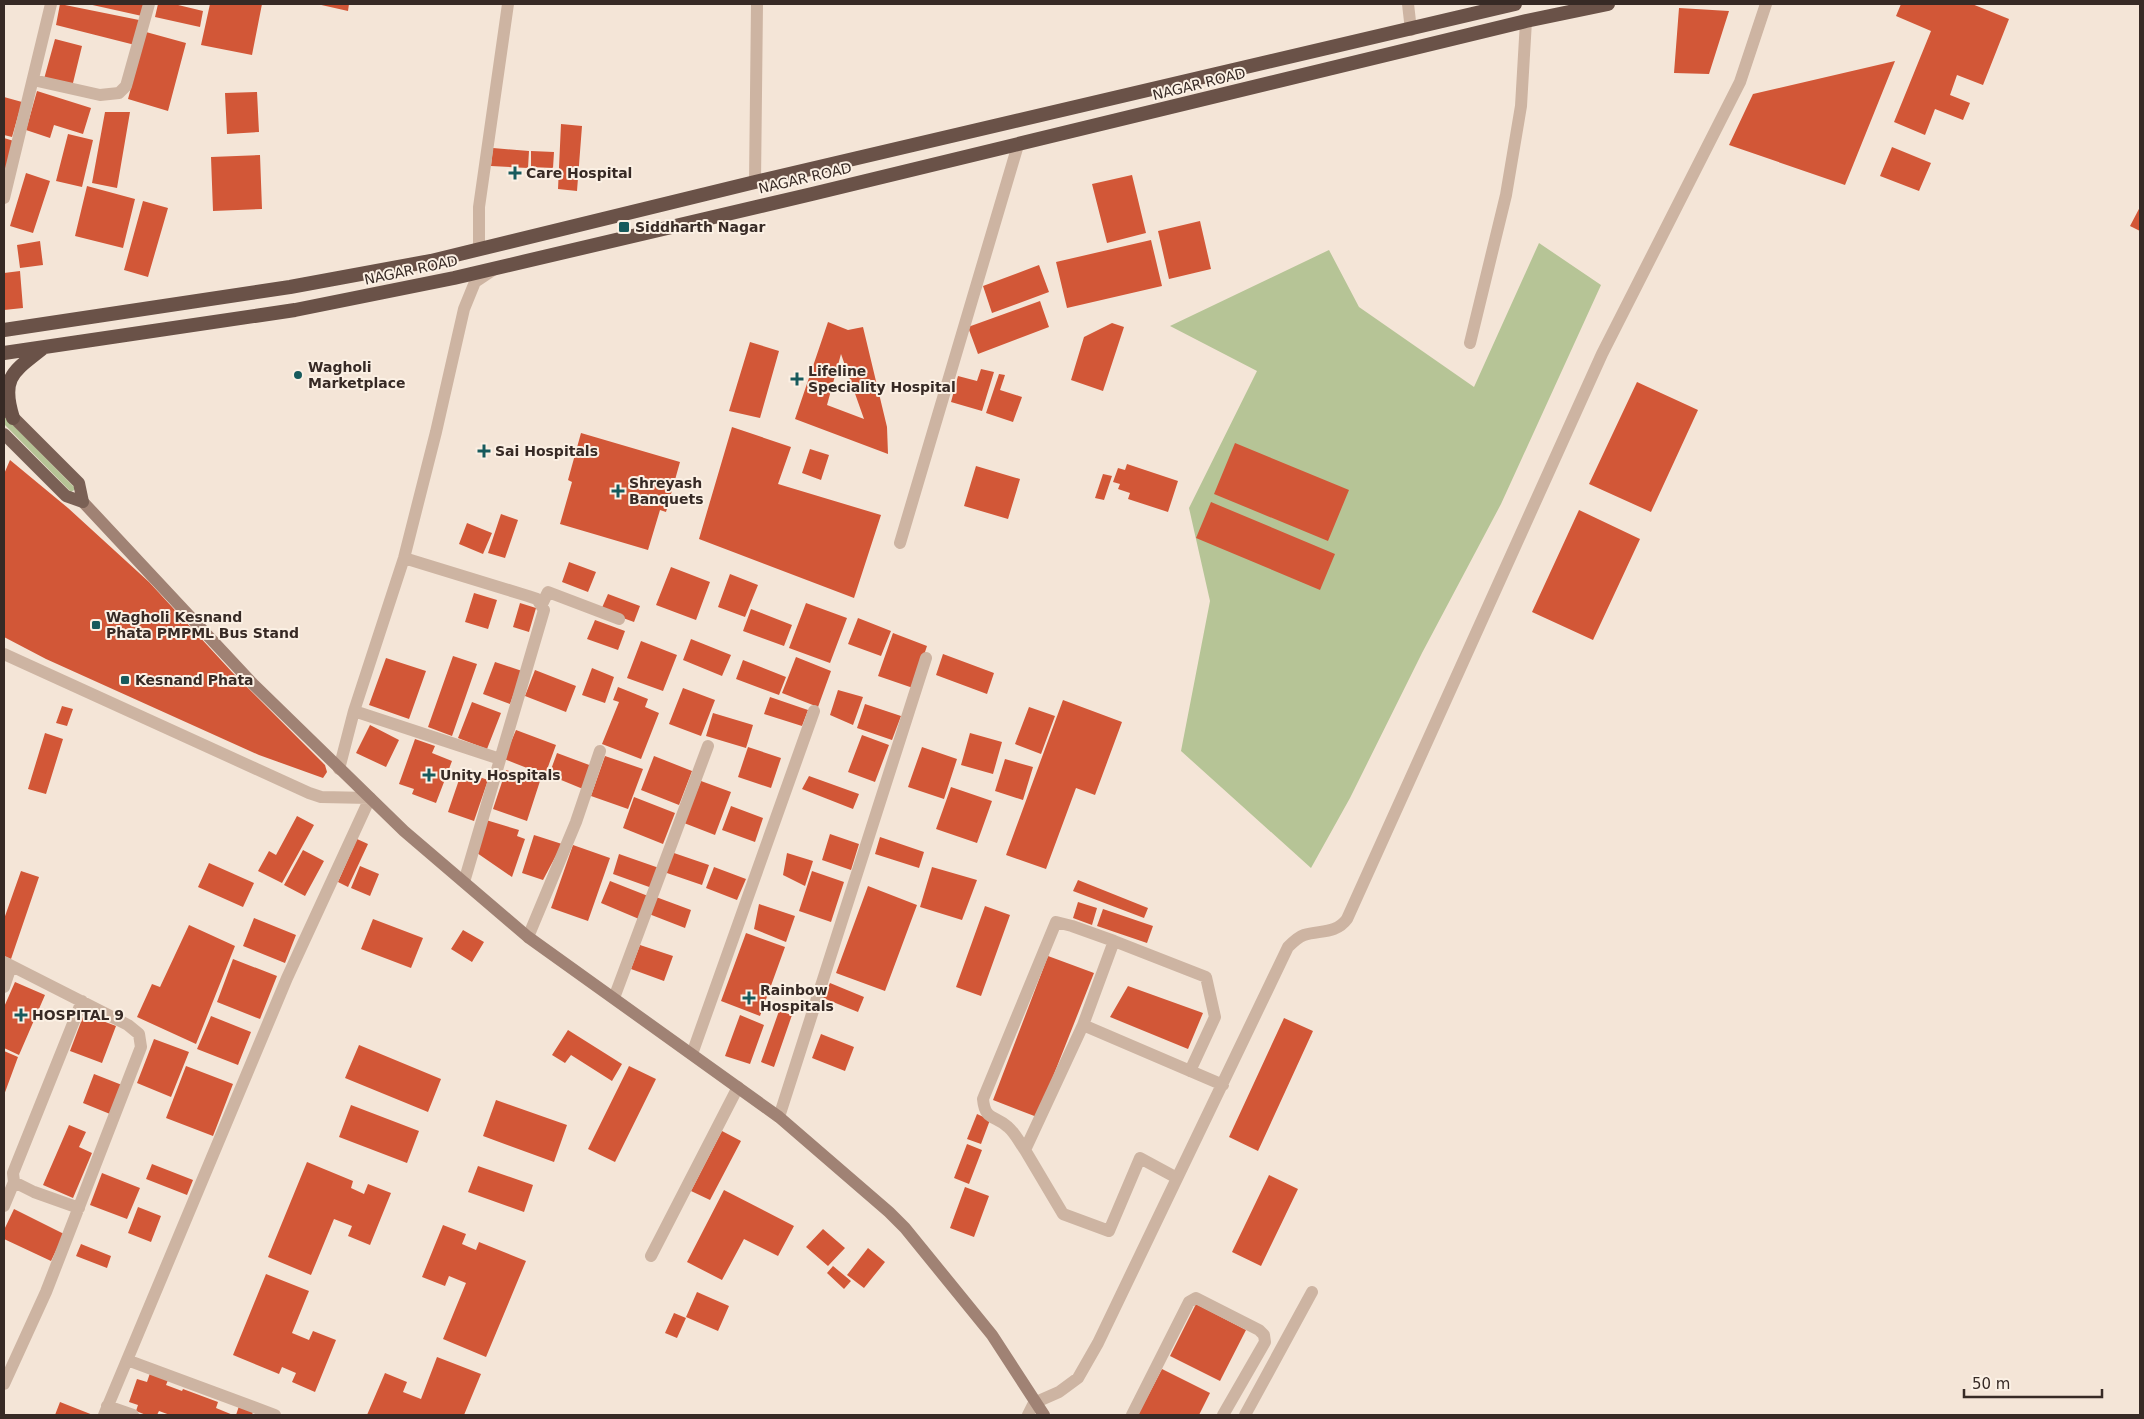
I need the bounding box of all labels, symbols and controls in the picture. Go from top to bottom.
street label: NAGAR ROAD [1151,65,1247,103]
street label: NAGAR ROAD [757,159,853,197]
place label: Care Hospital [526,165,632,181]
marker: Care Hospital [508,166,522,180]
place label: Siddharth Nagar [635,219,765,235]
marker: Siddharth Nagar [617,220,631,234]
street label: NAGAR ROAD [363,252,459,288]
place label: Wagholi Marketplace [308,359,405,391]
place label: Lifeline Speciality Hospital [808,363,956,395]
marker: Wagholi Marketplace [292,369,304,381]
marker: Lifeline Speciality Hospital [790,372,804,386]
place label: Sai Hospitals [495,443,598,459]
marker: Sai Hospitals [477,444,491,458]
place label: Shreyash Banquets [629,475,704,507]
marker: Shreyash Banquets [611,484,625,498]
place label: Wagholi Kesnand Phata PMPML Bus Stand [106,609,299,641]
marker: Wagholi Kesnand Phata PMPML Bus Stand [90,619,102,631]
place label: Kesnand Phata [135,672,254,688]
marker: Kesnand Phata [119,674,131,686]
place label: Unity Hospitals [440,767,561,783]
marker: Unity Hospitals [422,768,436,782]
place label: Rainbow Hospitals [760,982,834,1014]
marker: Rainbow Hospitals [742,991,756,1005]
place label: HOSPITAL 9 [32,1007,124,1023]
marker: HOSPITAL 9 [14,1008,28,1022]
scale bar [1964,1366,2102,1398]
text: 50 m [1972,1375,2010,1393]

